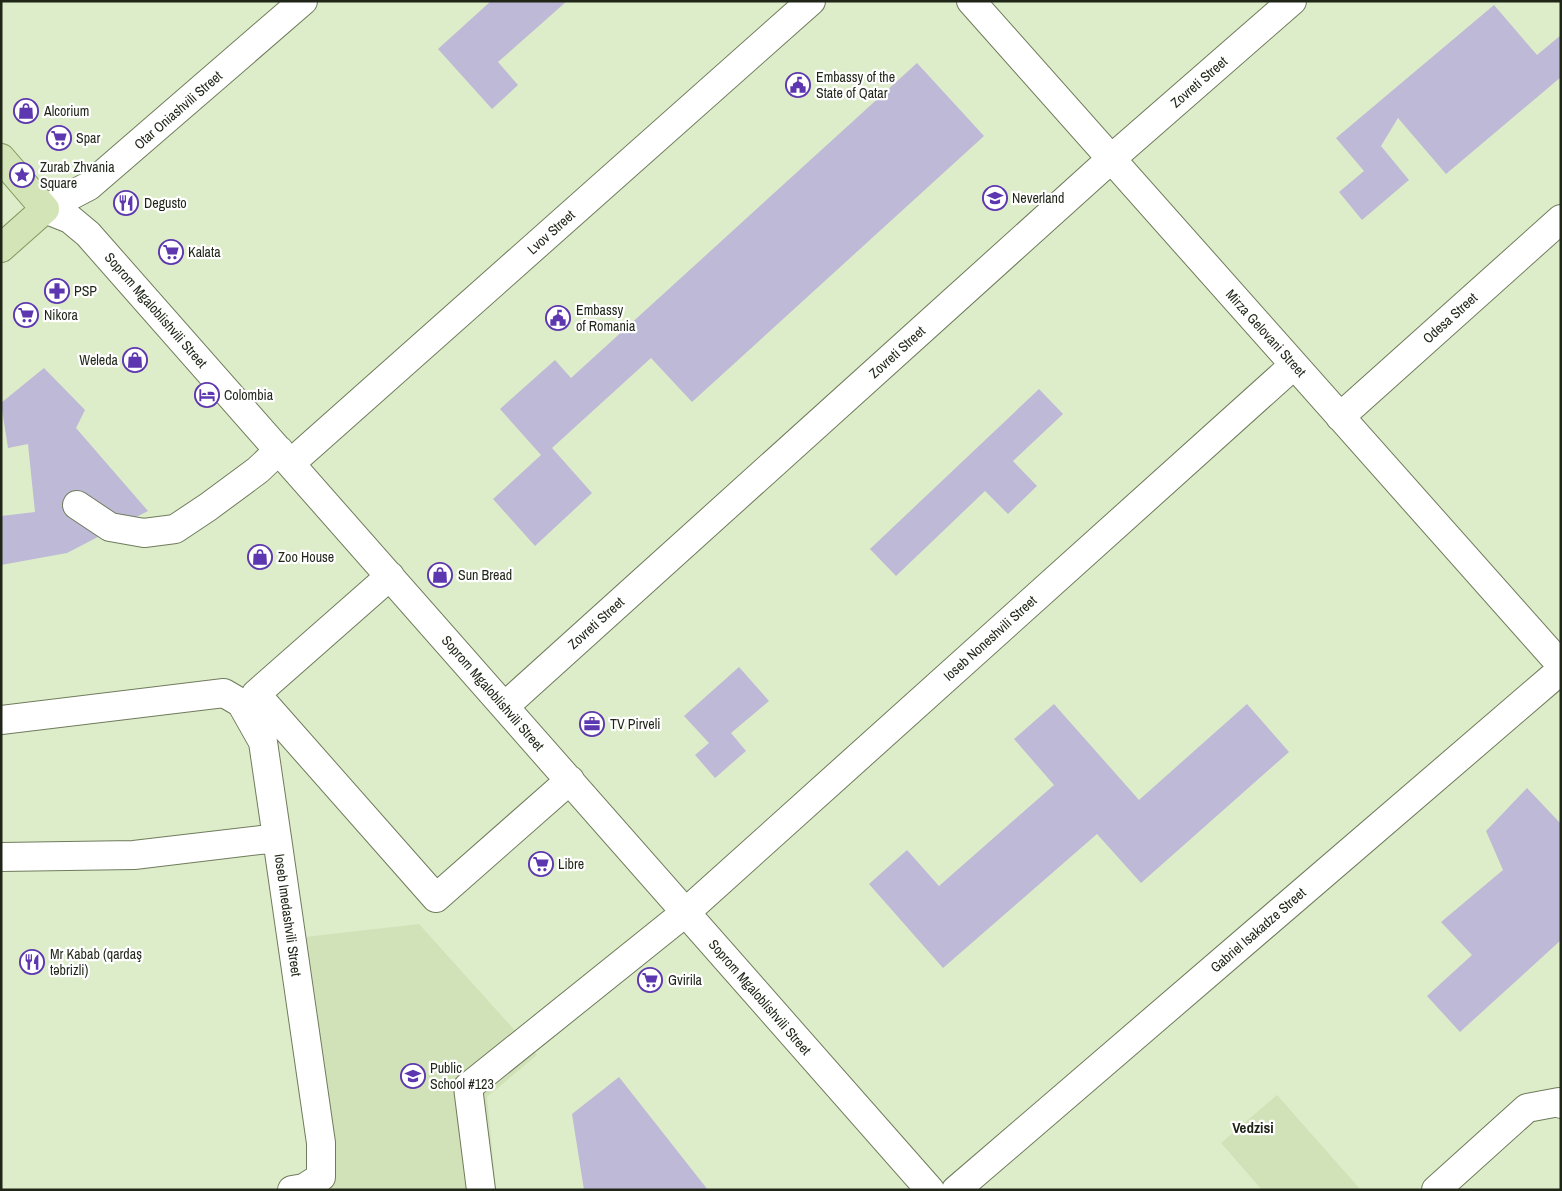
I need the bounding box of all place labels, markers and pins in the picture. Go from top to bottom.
place label: Embassy of the State of Qatar [816,68,895,102]
public building icon: Embassy of the State of Qatar [785,72,811,98]
shop icon: Alcorium [13,98,39,124]
place label: Alcorium [43,102,89,120]
supermarket icon: Spar [46,125,72,151]
place label: Spar [76,129,100,147]
place label: Zurab Zhvania Square [40,158,115,192]
place icon: Zurab Zhvania Square [9,162,35,188]
school or university icon: Neverland [982,185,1008,211]
place label: Neverland [1012,189,1064,207]
restaurant icon: Degusto [113,190,139,216]
place label: Degusto [144,194,187,212]
supermarket icon: Kalata [158,239,184,265]
place label: Kalata [188,243,221,261]
pharmacy icon: PSP [44,278,70,304]
place label: PSP [74,282,97,300]
place label: Embassy of Romania [576,301,636,335]
supermarket icon: Nikora [13,302,39,328]
public building icon: Embassy of Romania [545,305,571,331]
place label: Nikora [44,306,78,324]
shop icon: Weleda [122,347,148,373]
place label: Weleda [79,351,119,369]
hotel icon: Colombia [194,382,220,408]
place label: Colombia [224,386,274,404]
shop icon: Zoo House [247,544,273,570]
place label: Zoo House [278,548,334,566]
shop icon: Sun Bread [427,562,453,588]
place label: Sun Bread [458,566,512,584]
office icon: TV Pirveli [579,711,605,737]
place label: TV Pirveli [610,715,660,733]
supermarket icon: Libre [528,851,554,877]
place label: Libre [558,855,584,873]
place label: Mr Kabab (qardaş təbrizli) [50,945,142,979]
restaurant icon: Mr Kabab (qardaş təbrizli) [19,949,45,975]
supermarket icon: Gvirila [637,967,663,993]
place label: Gvirila [668,971,702,989]
place label: Public School #123 [430,1059,494,1093]
school or university icon: Public School #123 [400,1063,426,1089]

